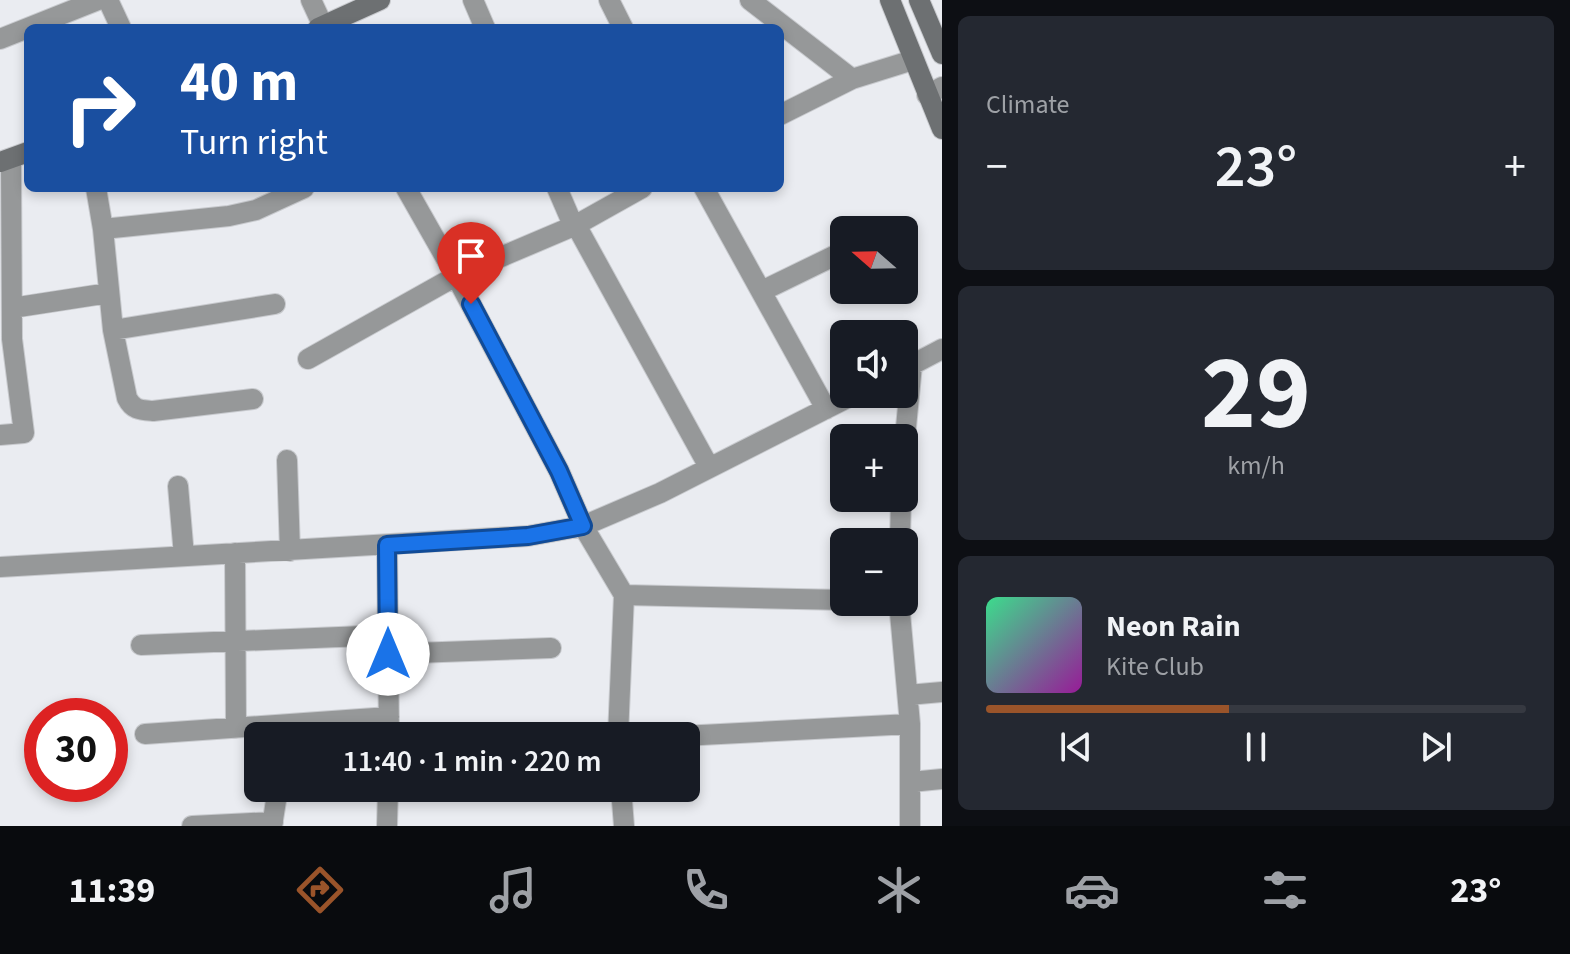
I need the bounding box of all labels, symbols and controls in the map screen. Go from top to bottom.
text: 40 m [180,43,298,122]
icon: right [48,56,152,160]
text: Climate [986,86,1070,123]
text: Turn right [180,117,328,168]
text: 23° [1215,125,1297,210]
text: − [986,136,1008,199]
text: + [1504,136,1526,199]
north arrow [830,216,918,304]
map controls [830,216,918,616]
pin [437,222,505,304]
icon: arrive [449,234,493,278]
button: sound [830,320,918,408]
text: 29 [1201,321,1311,469]
button: + [830,424,918,512]
text: km/h [1227,447,1285,484]
button: − [830,528,918,616]
text: Neon Rain [1106,605,1241,648]
position arrow [346,612,430,696]
text: Kite Club [1106,648,1204,685]
speed limit sign: 30 [24,698,128,802]
icon: previous [1054,725,1098,769]
icon: pause [1234,725,1278,769]
icon: next [1414,725,1458,769]
text: 11:40 · 1 min · 220 m [342,740,602,783]
icon: directions [292,862,348,918]
icon: music [485,862,541,918]
icon: phone [678,862,734,918]
icon: climate [871,862,927,918]
icon: car [1064,862,1120,918]
icon: filters [1257,862,1313,918]
text: 11:39 [69,865,155,916]
text: 23° [1450,865,1502,916]

